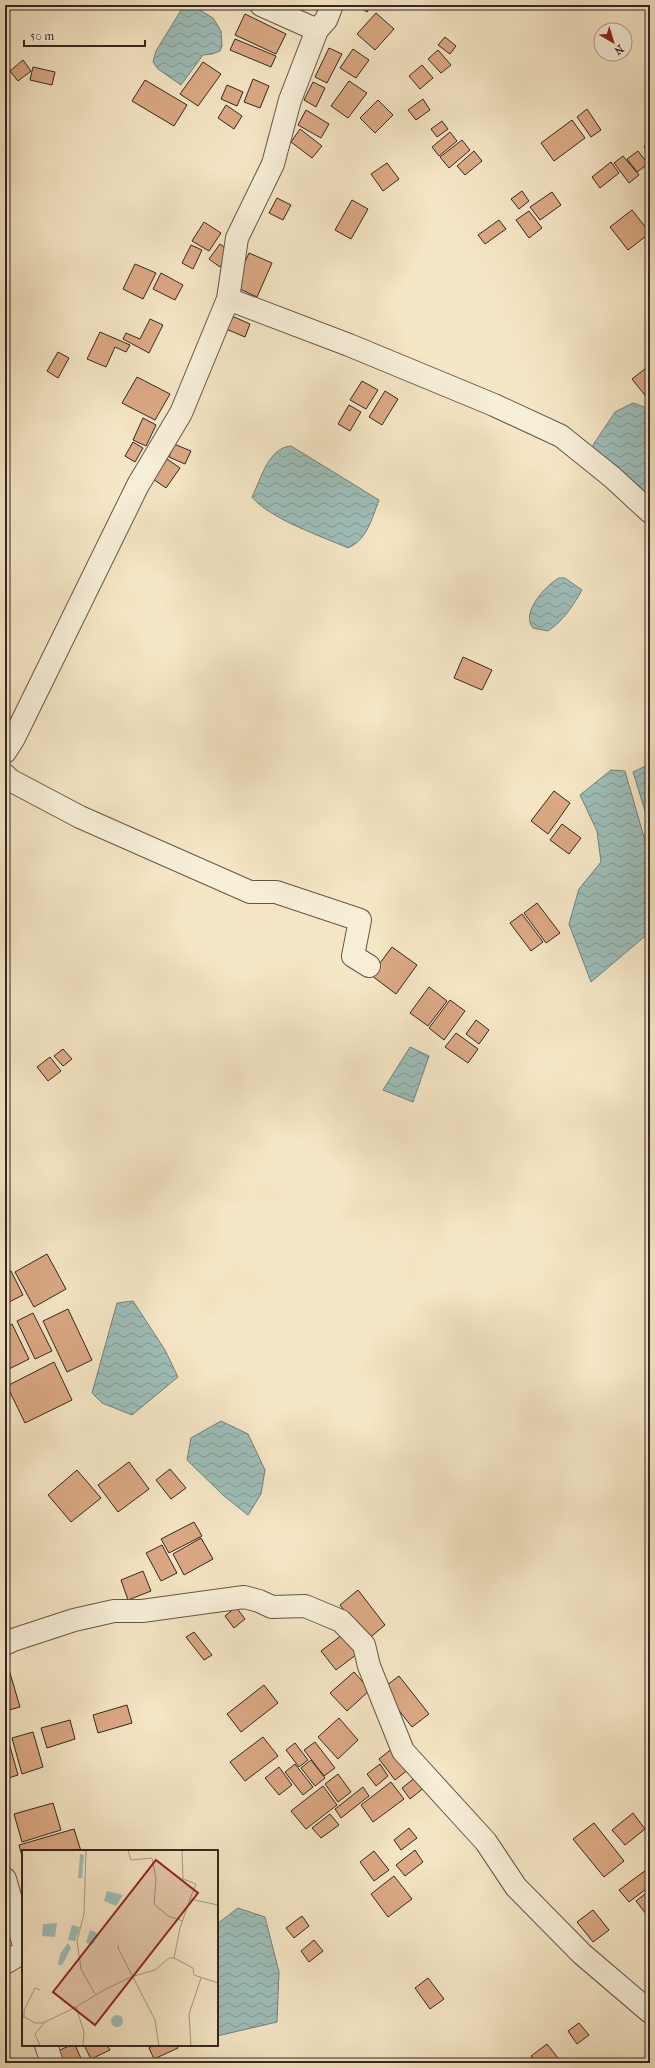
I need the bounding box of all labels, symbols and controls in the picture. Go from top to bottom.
scale bar [24,22,145,48]
north arrow [593,22,633,62]
text: 50 m [30,29,54,43]
text: N [611,42,626,58]
inset map [22,1850,218,2046]

